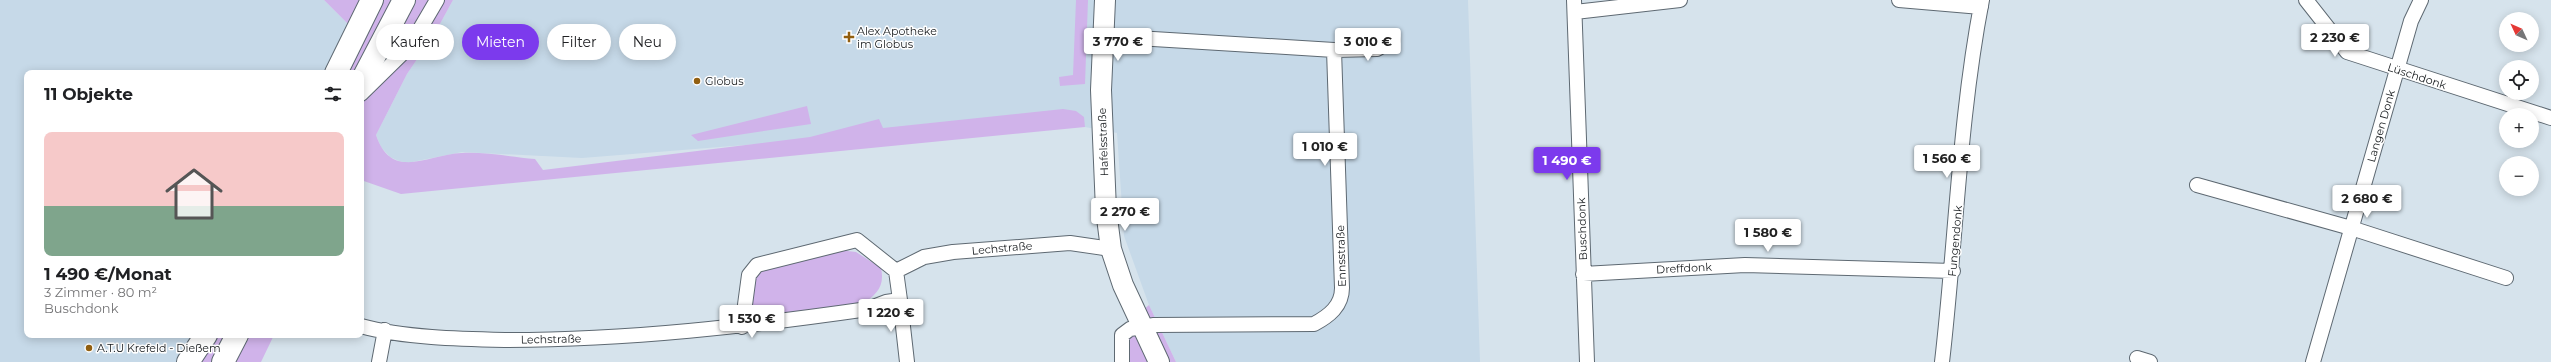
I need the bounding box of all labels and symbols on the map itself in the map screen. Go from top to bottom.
north arrow [2499,12,2539,52]
place label: Alex Apotheke im Globus [857,24,937,51]
pin: 2 230 € [2298,24,2372,58]
pin: 3 770 € [1081,28,1155,62]
pin: 3 010 € [1331,28,1405,62]
marker: Alex Apotheke im Globus [844,32,854,42]
street label: Lüschdonk [2386,60,2449,92]
place label: Globus [705,74,744,88]
marker: Globus [692,76,702,86]
street label: Langen Donk [2364,88,2398,164]
street label: Hafelsstraße [1095,107,1111,176]
pin: 1 010 € [1288,133,1362,167]
pin: 1 560 € [1910,145,1984,179]
pin: 1 490 € [1530,147,1604,181]
pin: 2 680 € [2330,185,2404,219]
street label: Buschdonk [1574,197,1590,261]
pin: 2 270 € [1088,198,1162,232]
street label: Fungendonk [1945,204,1965,277]
pin: 1 580 € [1731,219,1805,253]
street label: Ennsstraße [1333,224,1349,287]
street label: Lechstraße [971,238,1033,258]
street label: Dreffdonk [1656,260,1713,276]
pin: 1 220 € [854,299,928,333]
pin: 1 530 € [715,305,789,339]
street label: Lechstraße [520,331,582,347]
place label: A.T.U Krefeld - Dießem [97,341,221,355]
marker: A.T.U Krefeld - Dießem [84,343,94,353]

